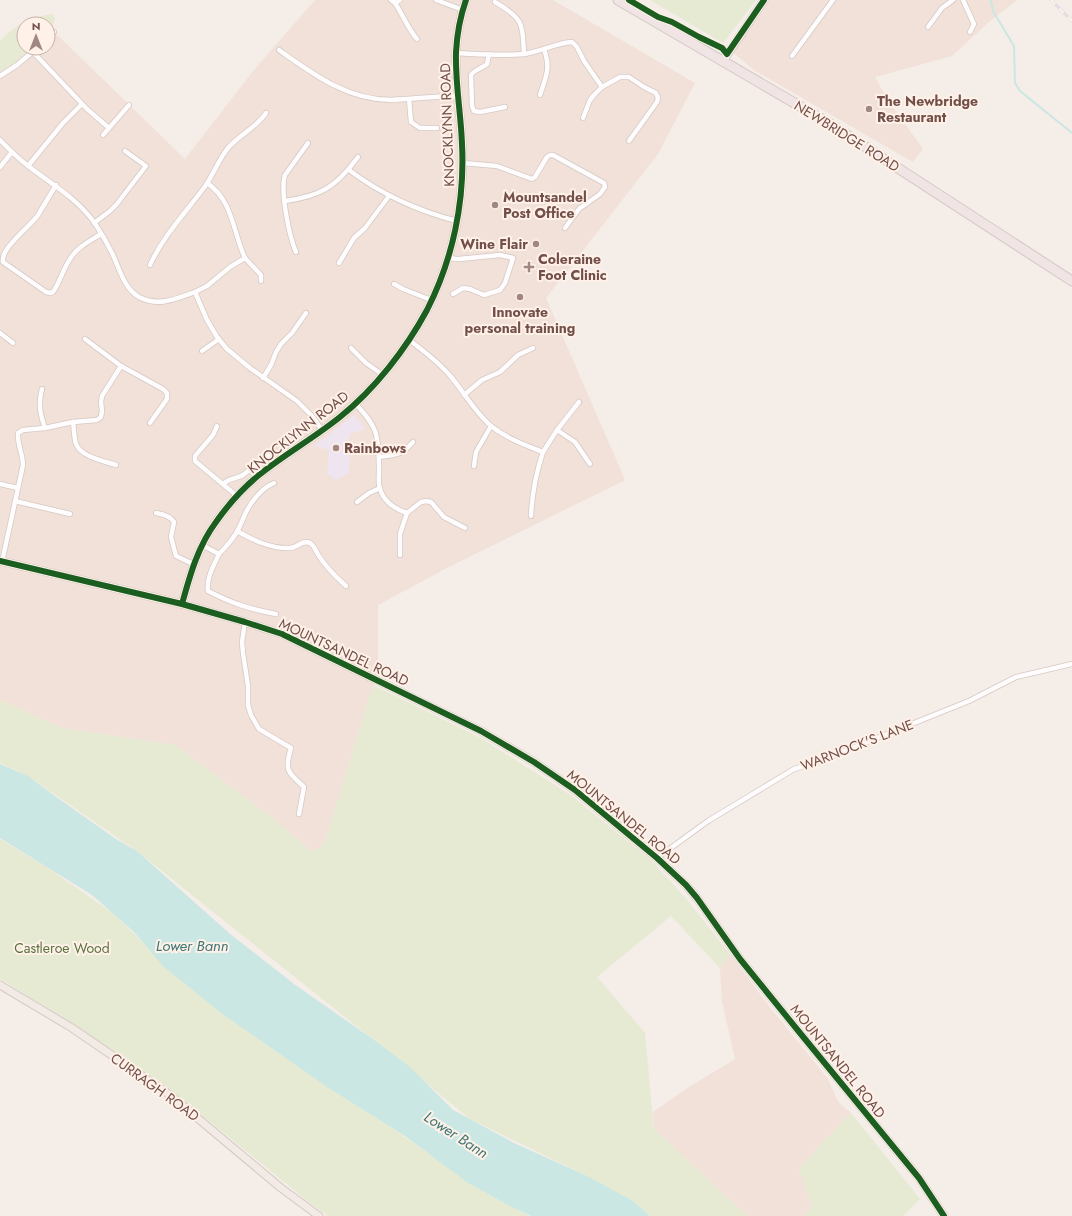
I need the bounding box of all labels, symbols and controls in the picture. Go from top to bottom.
north arrow [16,16,56,56]
text: N [32,18,40,34]
street label: KNOCKLYNN ROAD [435,63,459,187]
place label: The Newbridge Restaurant [877,91,978,127]
street label: NEWBRIDGE ROAD [790,95,904,177]
marker: The Newbridge Restaurant [864,104,874,114]
place label: Mountsandel Post Office [503,187,587,223]
marker: Mountsandel Post Office [490,200,500,210]
place label: Wine Flair [460,234,528,254]
marker: Wine Flair [531,239,541,249]
place label: Coleraine Foot Clinic [538,249,607,285]
marker: Coleraine Foot Clinic [523,261,535,273]
marker: Innovate personal training [515,292,525,302]
place label: Innovate personal training [465,302,575,338]
street label: KNOCKLYNN ROAD [243,386,353,478]
place label: Rainbows [344,438,407,458]
marker: Rainbows [331,443,341,453]
street label: MOUNTSANDEL ROAD [276,613,412,691]
street label: WARNOCK'S LANE [798,714,916,776]
street label: MOUNTSANDEL ROAD [563,765,685,869]
water label: Lower Bann [156,935,228,957]
park label: Castleroe Wood [14,938,110,958]
street label: MOUNTSANDEL ROAD [786,1000,890,1122]
street label: CURRAGH ROAD [107,1048,203,1126]
water label: Lower Bann [420,1106,492,1164]

